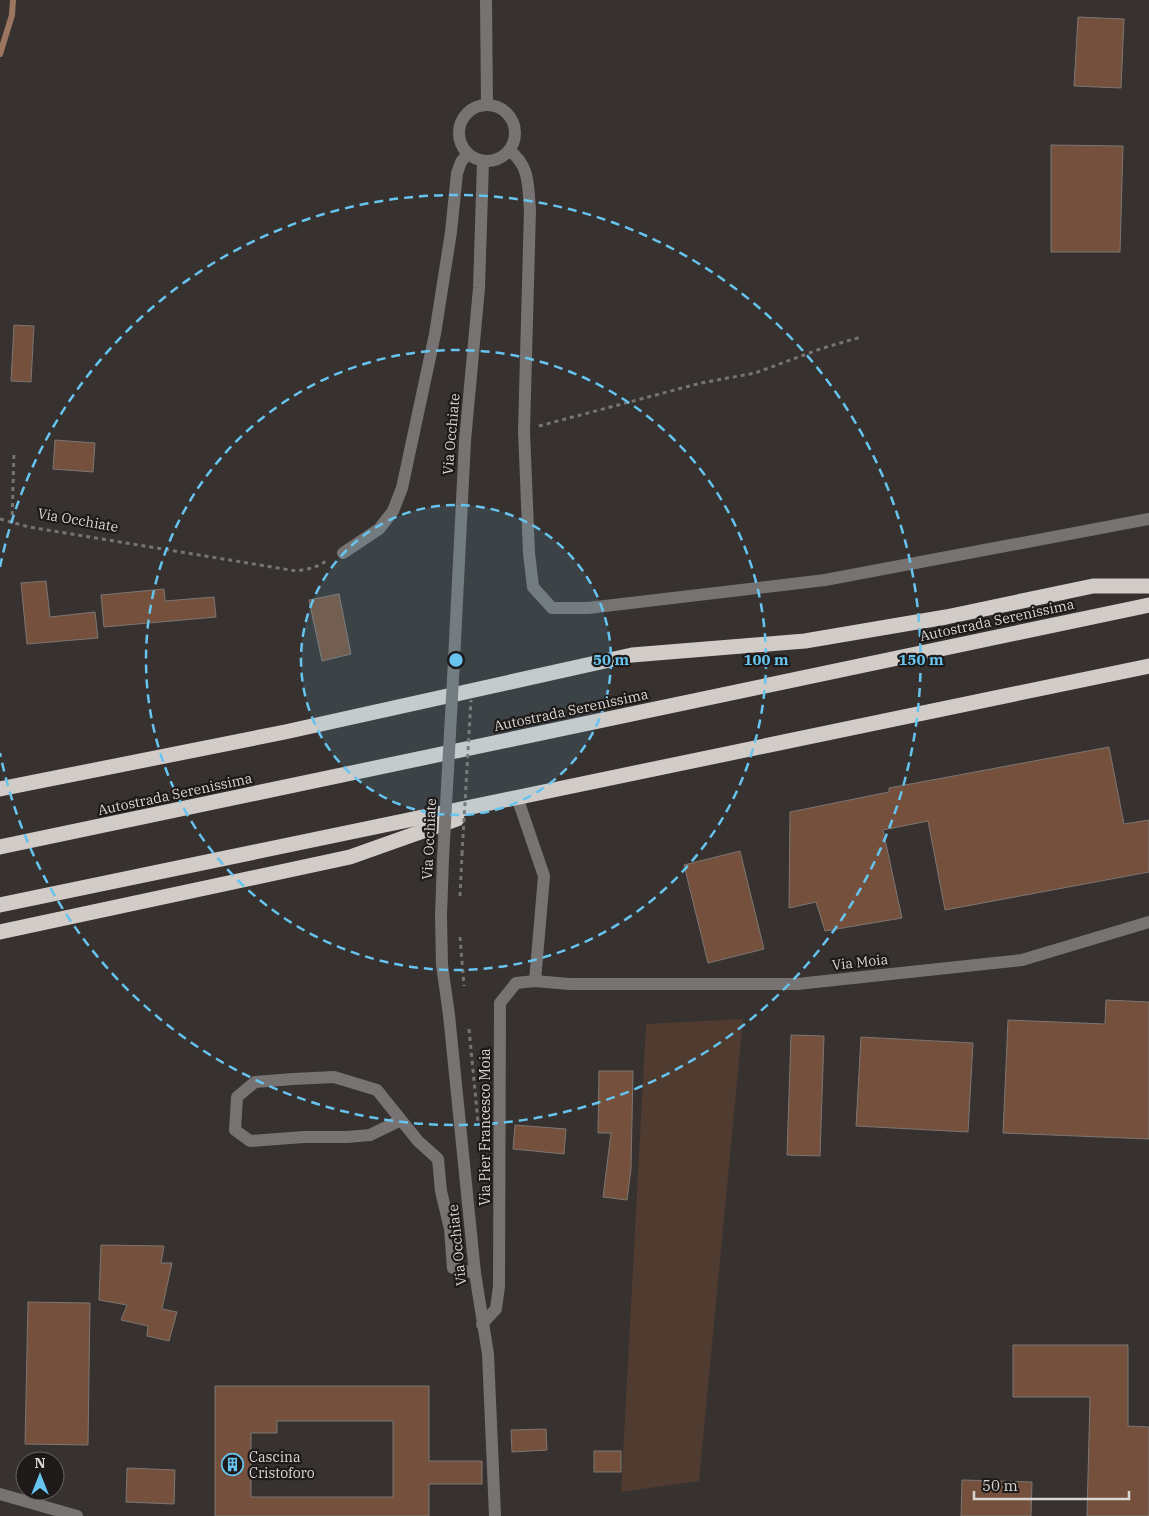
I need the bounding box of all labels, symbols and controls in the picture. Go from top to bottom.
street label: Via Occhiate [438,392,464,476]
street label: Via Occhiate [36,504,120,536]
street label: Autostrada Serenissima [918,595,1076,645]
text: 50 m [593,650,629,669]
text: 100 m [743,650,789,669]
text: 150 m [898,650,944,669]
centre of rings [447,651,465,669]
street label: Autostrada Serenissima [492,685,650,735]
street label: Autostrada Serenissima [96,769,254,819]
street label: Via Occhiate [418,798,440,880]
street label: Via Moia [831,950,889,974]
street label: Via Pier Francesco Moia [476,1048,494,1206]
street label: Via Occhiate [444,1203,470,1287]
place label: Cascina Cristoforo [249,1448,315,1482]
north arrow [15,1451,65,1501]
building icon: Cascina Cristoforo [221,1453,245,1477]
text: N [34,1454,46,1472]
scale bar [974,1468,1129,1500]
text: 50 m [982,1476,1018,1495]

